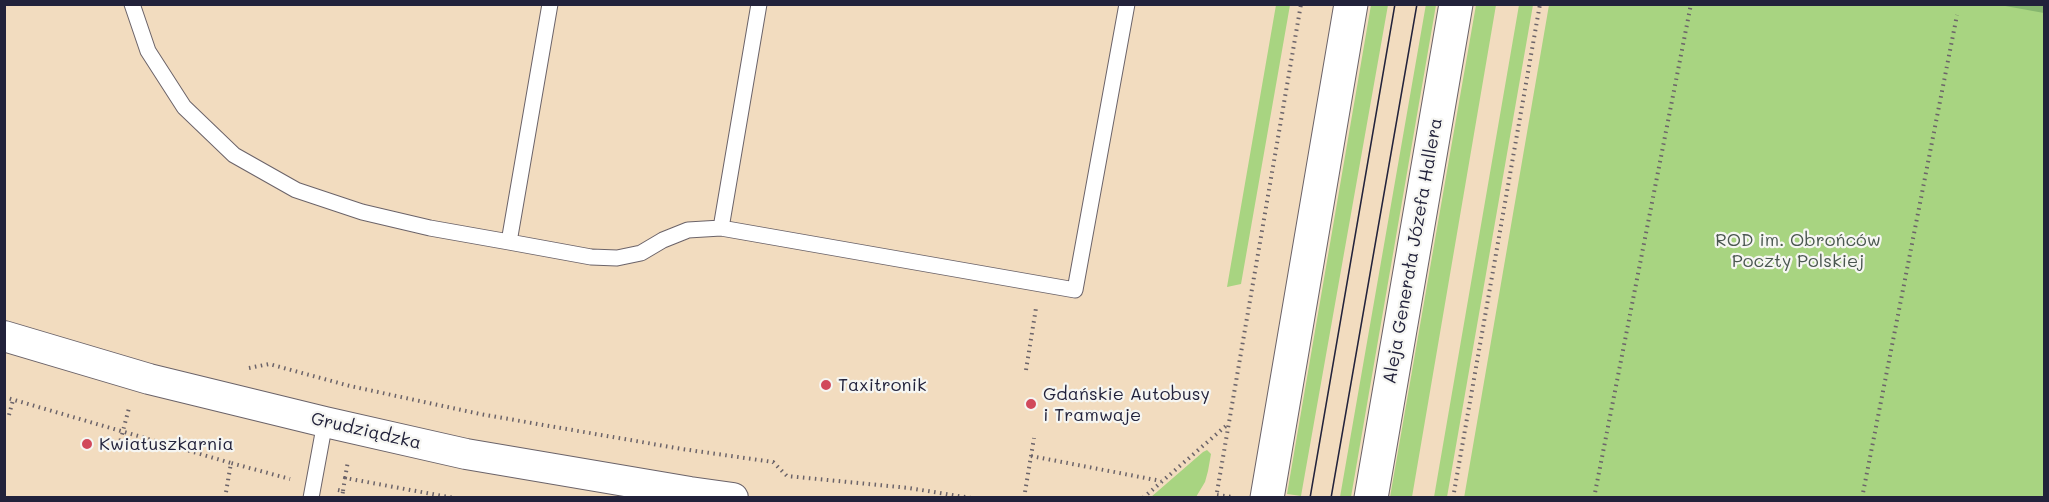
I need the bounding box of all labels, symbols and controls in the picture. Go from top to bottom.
street label: Aleja Generała Józefa Hallera [1379,116,1447,386]
park label: ROD im. Obrońców Poczty Polskiej [1715,229,1881,272]
place label: Taxitronik [838,374,927,396]
marker: Taxitronik [819,378,833,392]
place label: Gdańskie Autobusy i Tramwaje [1043,383,1210,426]
marker: Gdańskie Autobusy i Tramwaje [1024,397,1038,411]
street label: Grudziądzka [309,408,423,454]
place label: Kwiatuszkarnia [99,433,234,455]
marker: Kwiatuszkarnia [80,437,94,451]

